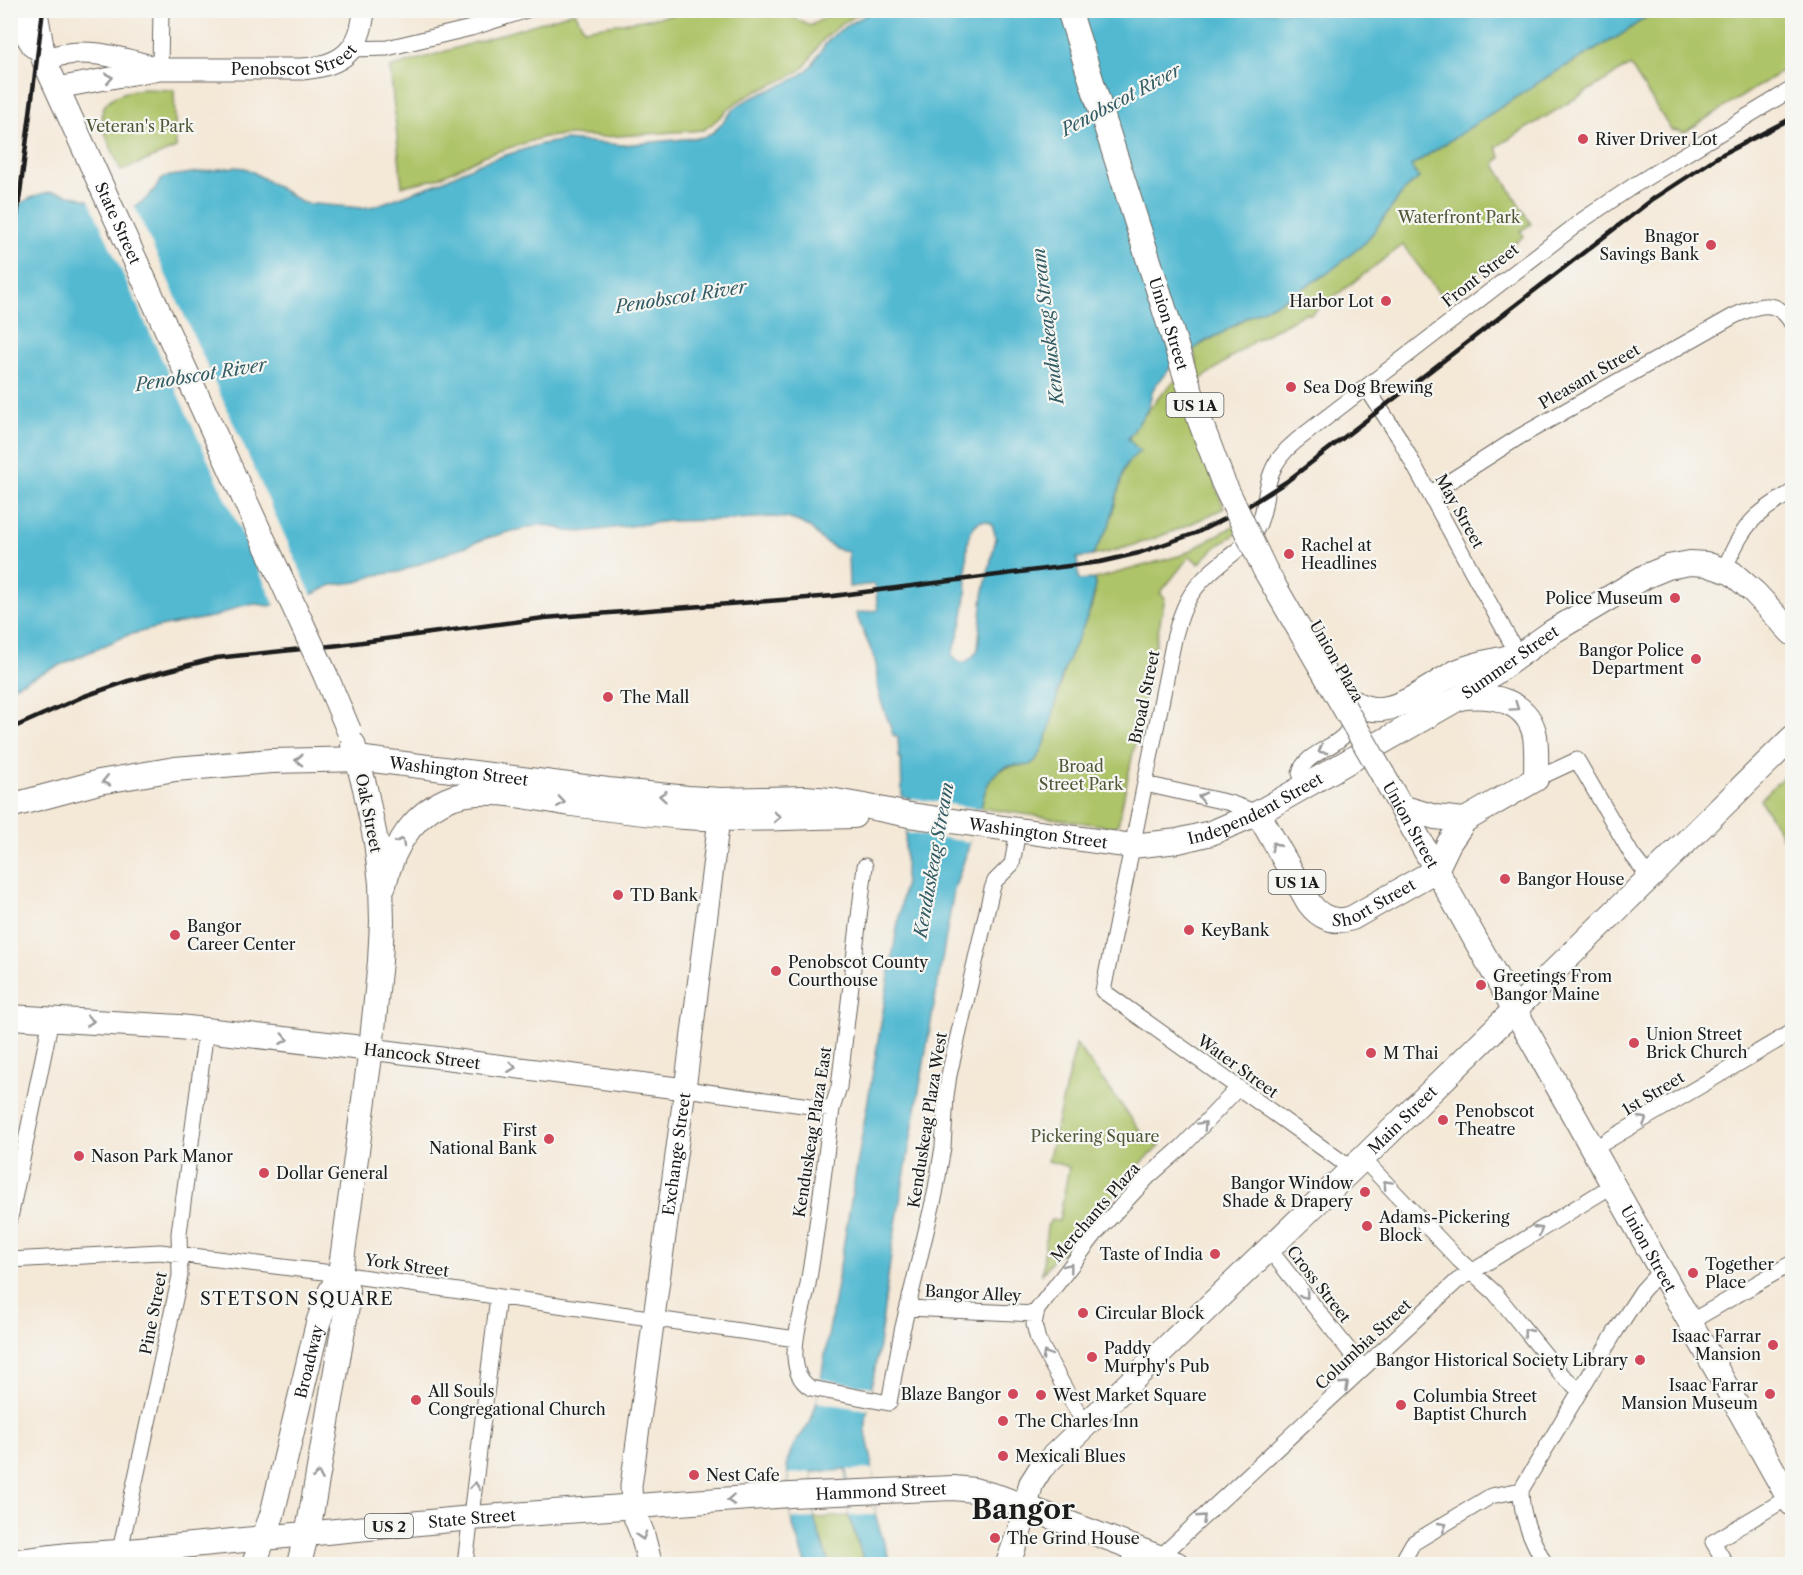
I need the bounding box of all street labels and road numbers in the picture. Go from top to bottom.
street label: Penobscot Street [231,40,361,79]
street label: State Street [91,179,146,268]
street label: Front Street [1438,239,1523,311]
street label: Union Street [1145,275,1193,373]
street label: Pleasant Street [1535,339,1643,413]
road number: US 1A [1166,393,1224,417]
street label: May Street [1431,470,1489,552]
street label: Union Plaza [1305,616,1369,706]
street label: Summer Street [1457,620,1562,703]
street label: Broad Street [1124,648,1164,746]
street label: Washington Street [387,752,530,790]
street label: Independent Street [1186,768,1326,848]
street label: Oak Street [352,772,387,855]
street label: Union Street [1379,778,1443,872]
street label: Washington Street [966,813,1109,853]
road number: US 1A [1268,870,1326,894]
street label: Short Street [1331,874,1419,930]
street label: Water Street [1193,1029,1283,1102]
street label: Kenduskeag Plaza West [903,1030,951,1209]
street label: Hancock Street [363,1039,482,1073]
street label: Kenduskeag Plaza East [789,1045,835,1219]
street label: 1st Street [1618,1067,1688,1119]
street label: Main Street [1363,1081,1441,1158]
street label: Exchange Street [658,1091,694,1217]
street label: Merchants Plaza [1046,1158,1144,1266]
street label: Union Street [1616,1202,1681,1296]
street label: Cross Street [1283,1242,1355,1327]
street label: York Street [363,1249,451,1281]
street label: Pine Street [135,1270,171,1356]
street label: Bangor Alley [924,1280,1023,1306]
street label: Columbia Street [1311,1294,1415,1394]
street label: Broadway [290,1322,328,1400]
street label: Hammond Street [815,1478,947,1504]
street label: State Street [427,1505,517,1532]
road number: US 2 [365,1514,413,1538]

